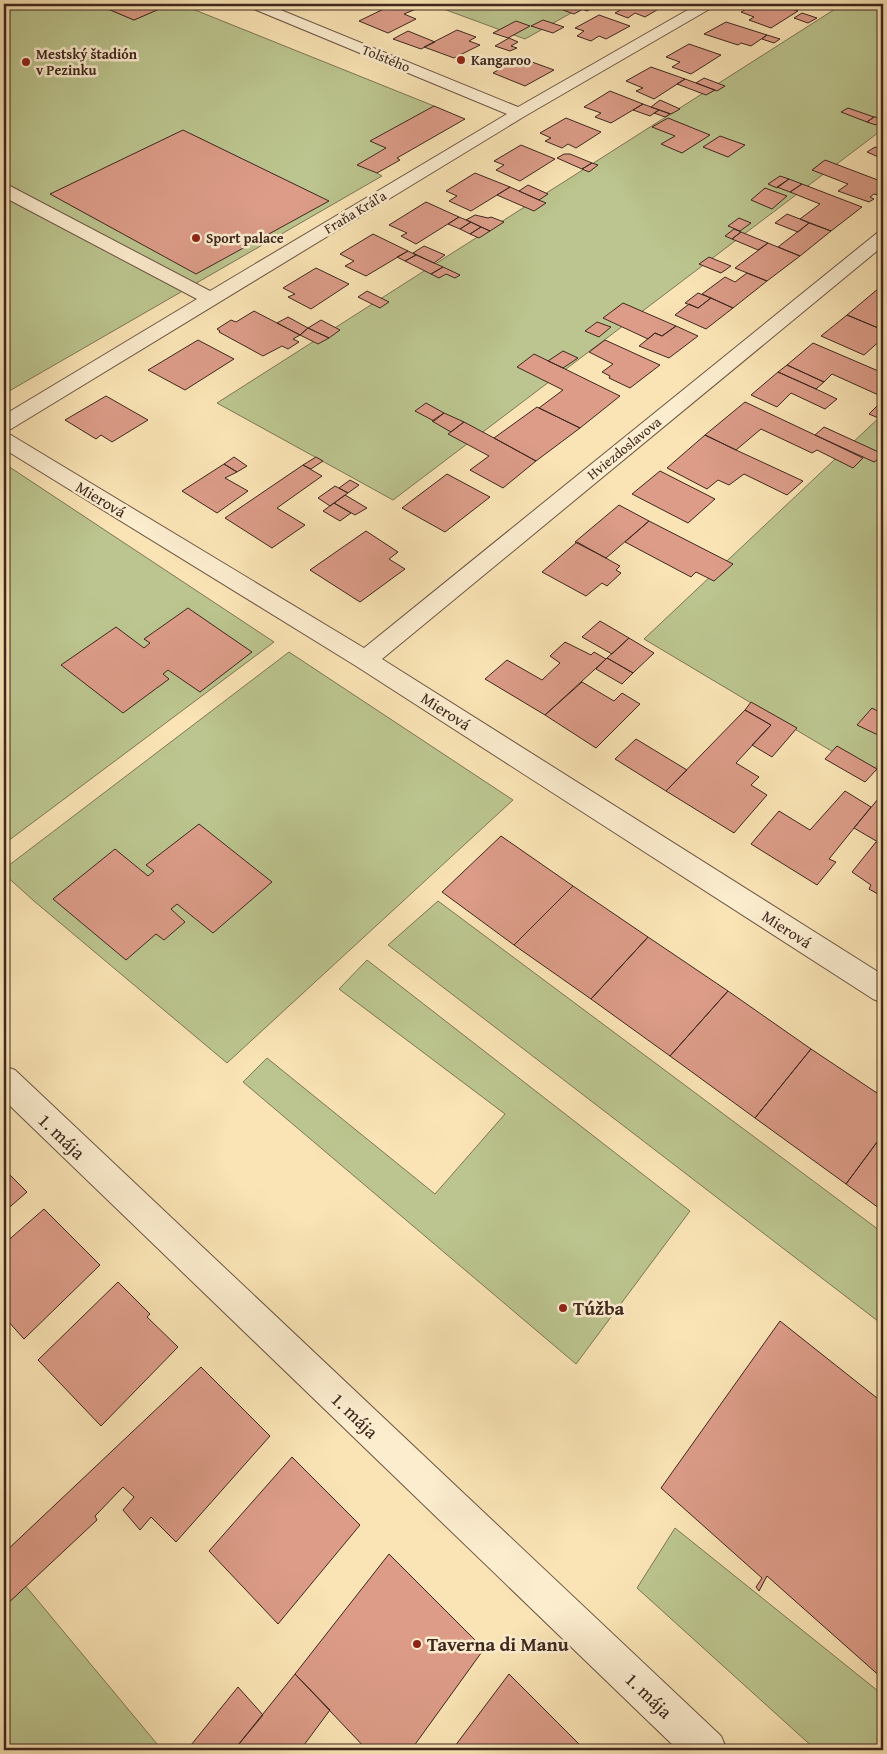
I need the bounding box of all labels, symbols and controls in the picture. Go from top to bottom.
street label: Tolstého [359,39,413,77]
place label: Mestský štadión v Pezinku [36,44,138,80]
place label: Kangaroo [471,50,532,70]
marker: Kangaroo [455,54,467,66]
marker: Mestský štadión v Pezinku [20,56,32,68]
street label: Fraňa Kráľa [320,185,390,238]
place label: Sport palace [206,228,284,248]
marker: Sport palace [190,232,202,244]
street label: Hviezdoslavova [583,412,666,484]
street label: Mierová [71,475,131,524]
street label: Mierová [416,686,476,736]
street label: Mierová [757,904,817,954]
street label: 1. mája [32,1106,92,1166]
place label: Túžba [573,1294,625,1322]
marker: Túžba [557,1302,569,1314]
street label: 1. mája [325,1385,385,1445]
place label: Taverna di Manu [427,1630,569,1658]
marker: Taverna di Manu [411,1638,423,1650]
street label: 1. mája [619,1665,679,1725]

